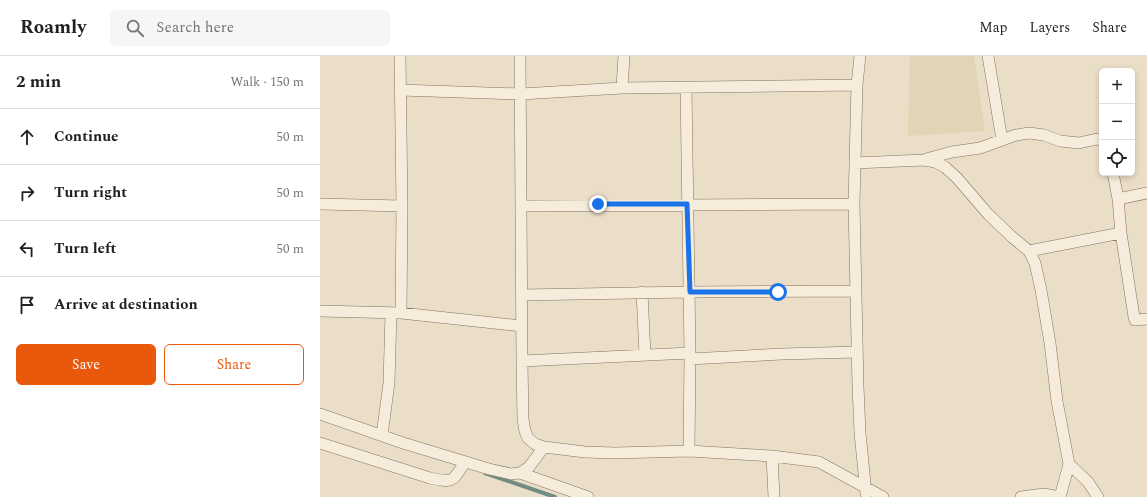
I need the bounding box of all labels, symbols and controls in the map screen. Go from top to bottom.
search box [110,10,390,46]
text: Roamly [20,13,86,42]
text: Search here [156,16,234,39]
icon: search [124,17,146,39]
text: Map [979,17,1008,38]
text: Layers [1030,17,1070,38]
text: Share [1092,17,1127,38]
map controls [1099,68,1135,176]
button: + [1099,68,1135,104]
text: 2 min [16,69,61,95]
text: Walk · 150 m [230,72,304,92]
button: − [1099,104,1135,140]
text: Continue [54,125,119,148]
icon: ahead [16,126,38,148]
text: 50 m [277,127,304,147]
button: locate [1099,140,1135,176]
text: Turn right [54,181,127,204]
icon: right [16,182,38,204]
text: 50 m [277,183,304,203]
route end [589,195,607,213]
text: Turn left [54,237,116,260]
icon: left [16,238,38,260]
text: 50 m [277,239,304,259]
route start [769,283,787,301]
text: Arrive at destination [54,293,198,316]
icon: arrive [16,294,38,316]
button: Save [16,344,156,385]
button: Share [164,344,304,385]

